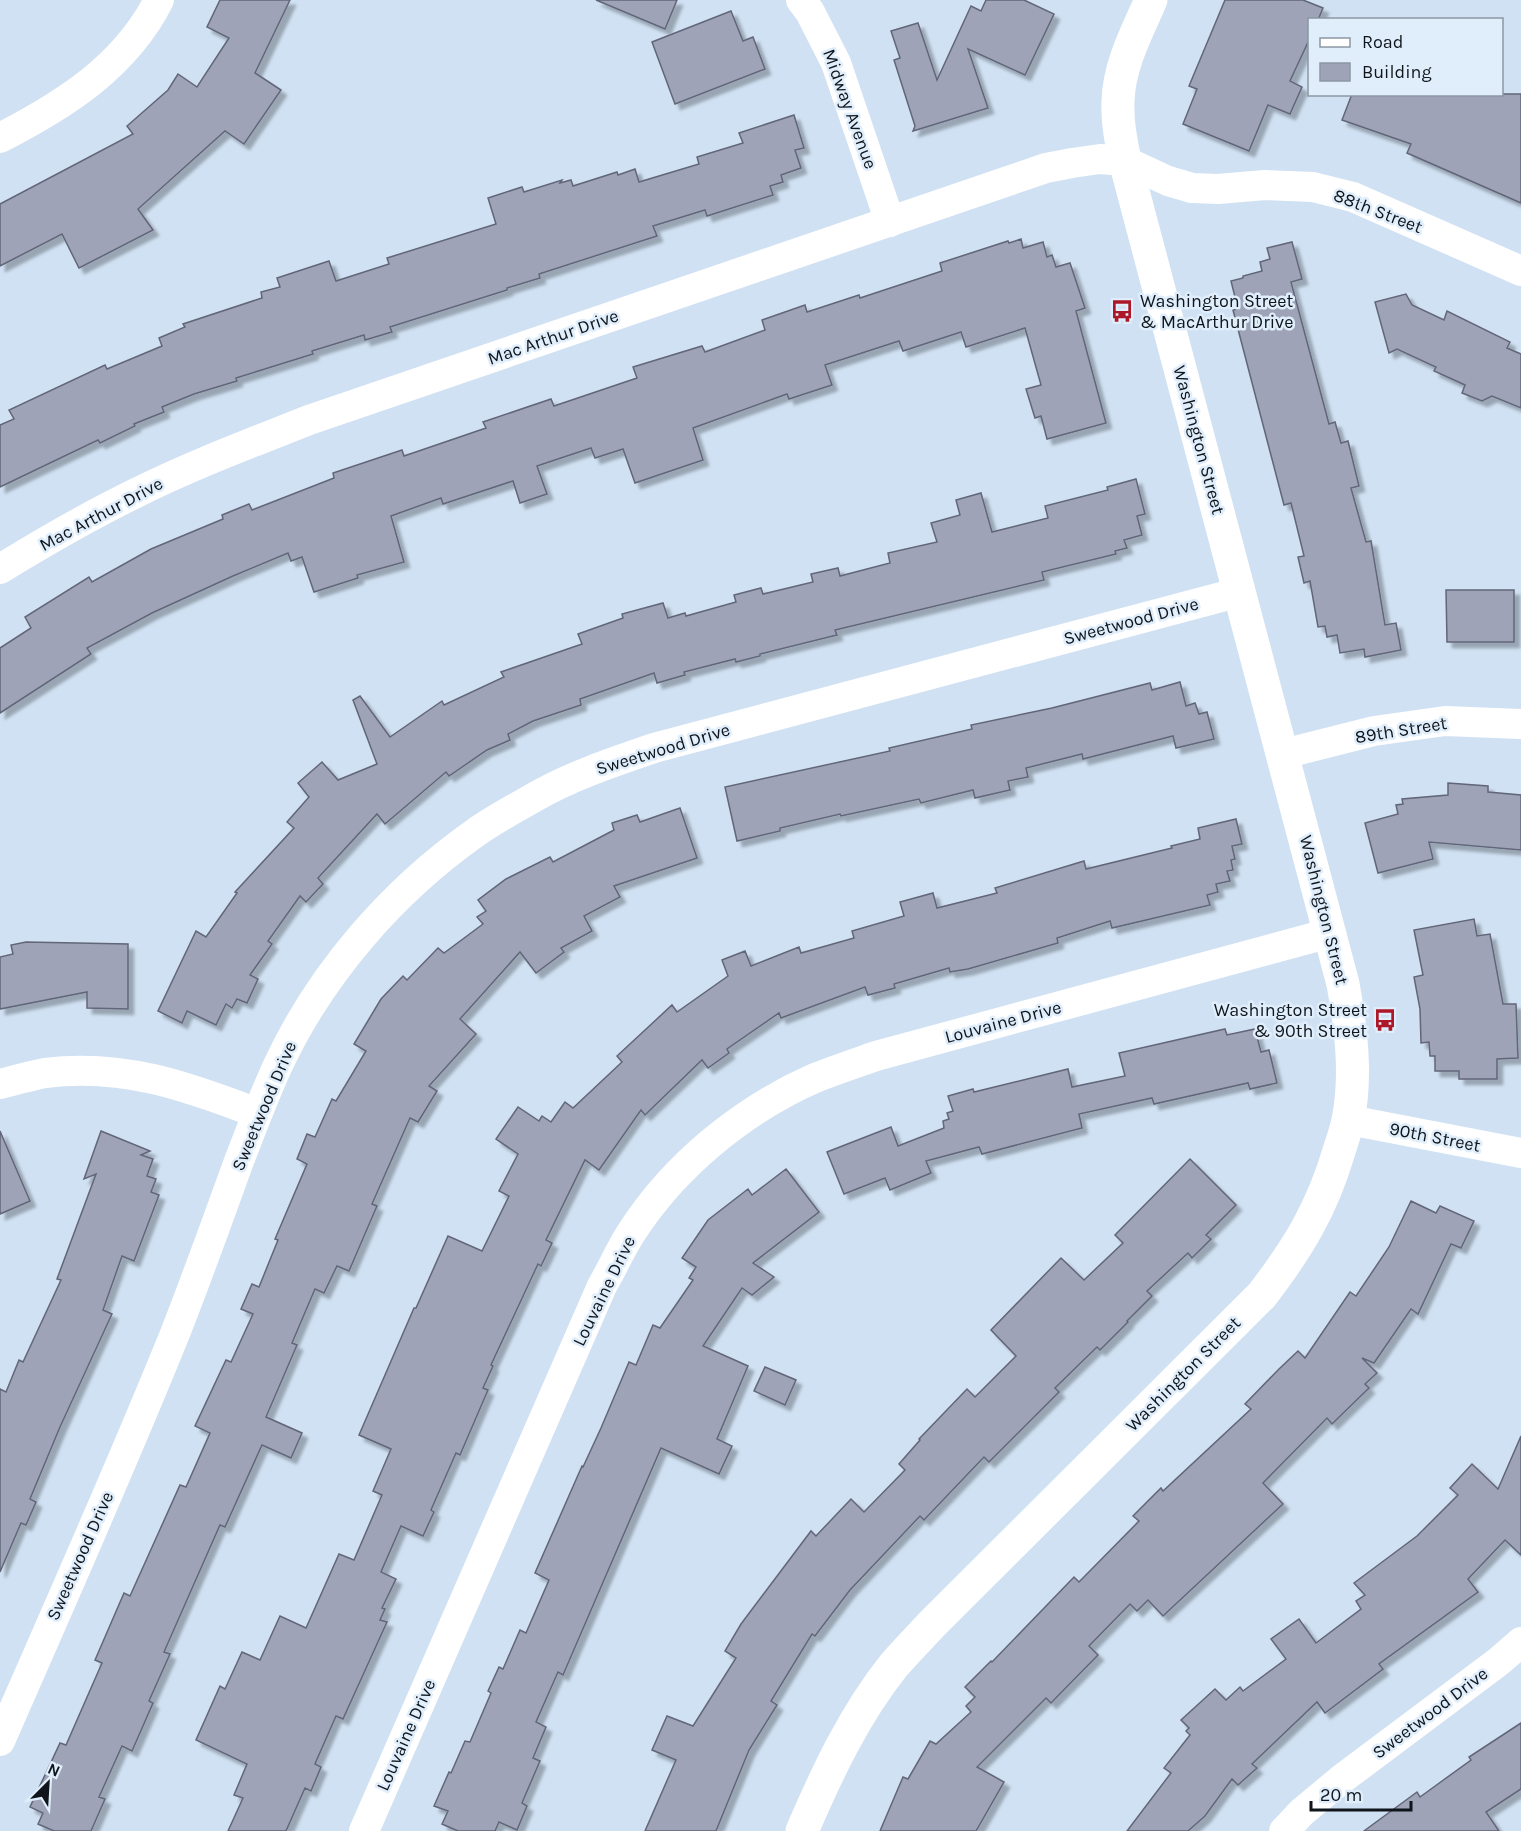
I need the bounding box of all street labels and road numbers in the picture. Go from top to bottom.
street label: Midway Avenue [818,46,882,172]
street label: 88th Street [1330,184,1426,238]
street label: Mac Arthur Drive [485,304,621,370]
street label: Washington Street [1169,363,1230,517]
street label: Mac Arthur Drive [35,472,167,556]
street label: Sweetwood Drive [1061,592,1201,650]
street label: 89th Street [1353,712,1449,748]
street label: Sweetwood Drive [593,718,733,780]
street label: Washington Street [1295,833,1353,987]
street label: Louvaine Drive [942,996,1064,1048]
street label: Sweetwood Drive [227,1038,301,1174]
street label: 90th Street [1388,1117,1483,1157]
street label: Louvaine Drive [568,1232,640,1350]
street label: Washington Street [1121,1312,1245,1436]
street label: Sweetwood Drive [42,1488,118,1624]
street label: Sweetwood Drive [1368,1662,1492,1764]
street label: Louvaine Drive [372,1676,440,1794]

